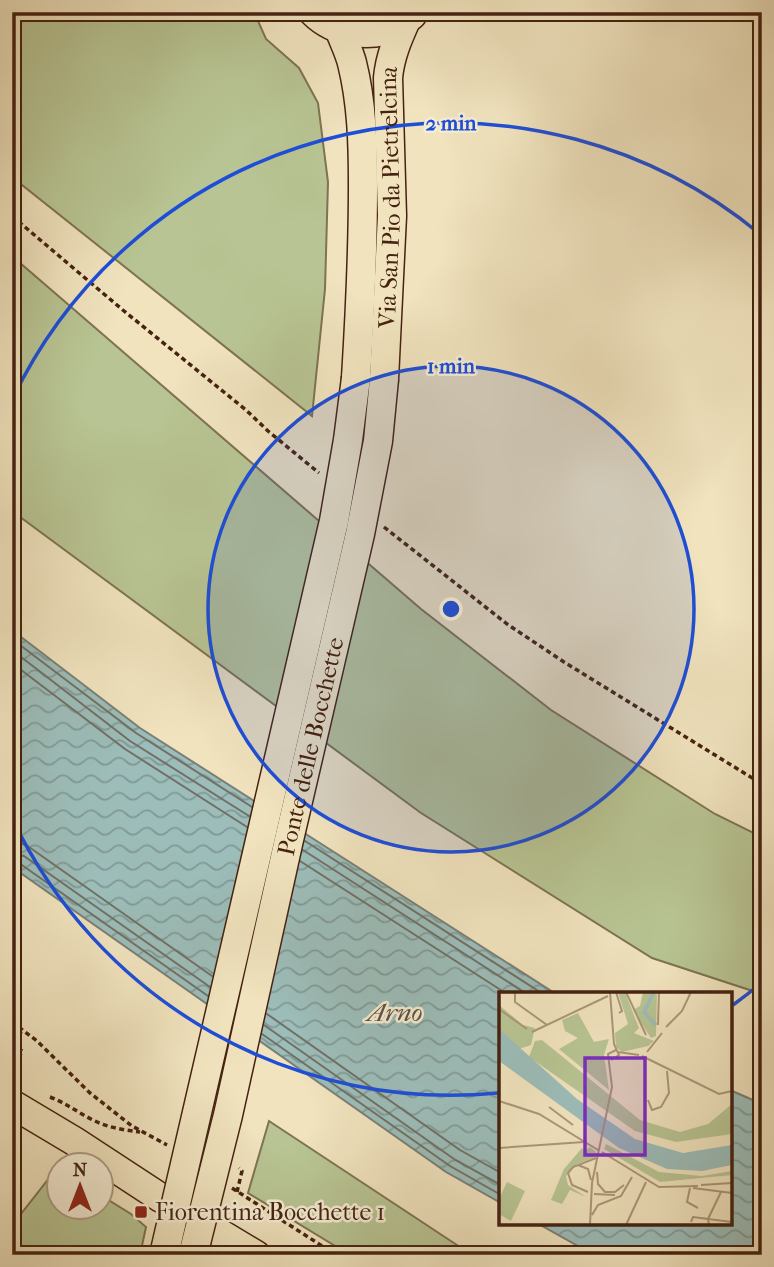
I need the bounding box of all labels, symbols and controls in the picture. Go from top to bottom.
street label: Via San Pio da Pietrelcina [372,63,406,330]
text: 2 min [425,111,477,135]
text: 1 min [427,354,476,378]
centre of rings [439,597,463,621]
street label: Ponte delle Bocchette [272,634,350,858]
inset map [499,992,732,1225]
water label: Arno [364,997,423,1028]
north arrow [46,1152,116,1222]
text: N [73,1159,88,1181]
place label: Fiorentina Bocchette 1 [155,1198,385,1226]
marker: Fiorentina Bocchette 1 [133,1204,149,1220]

